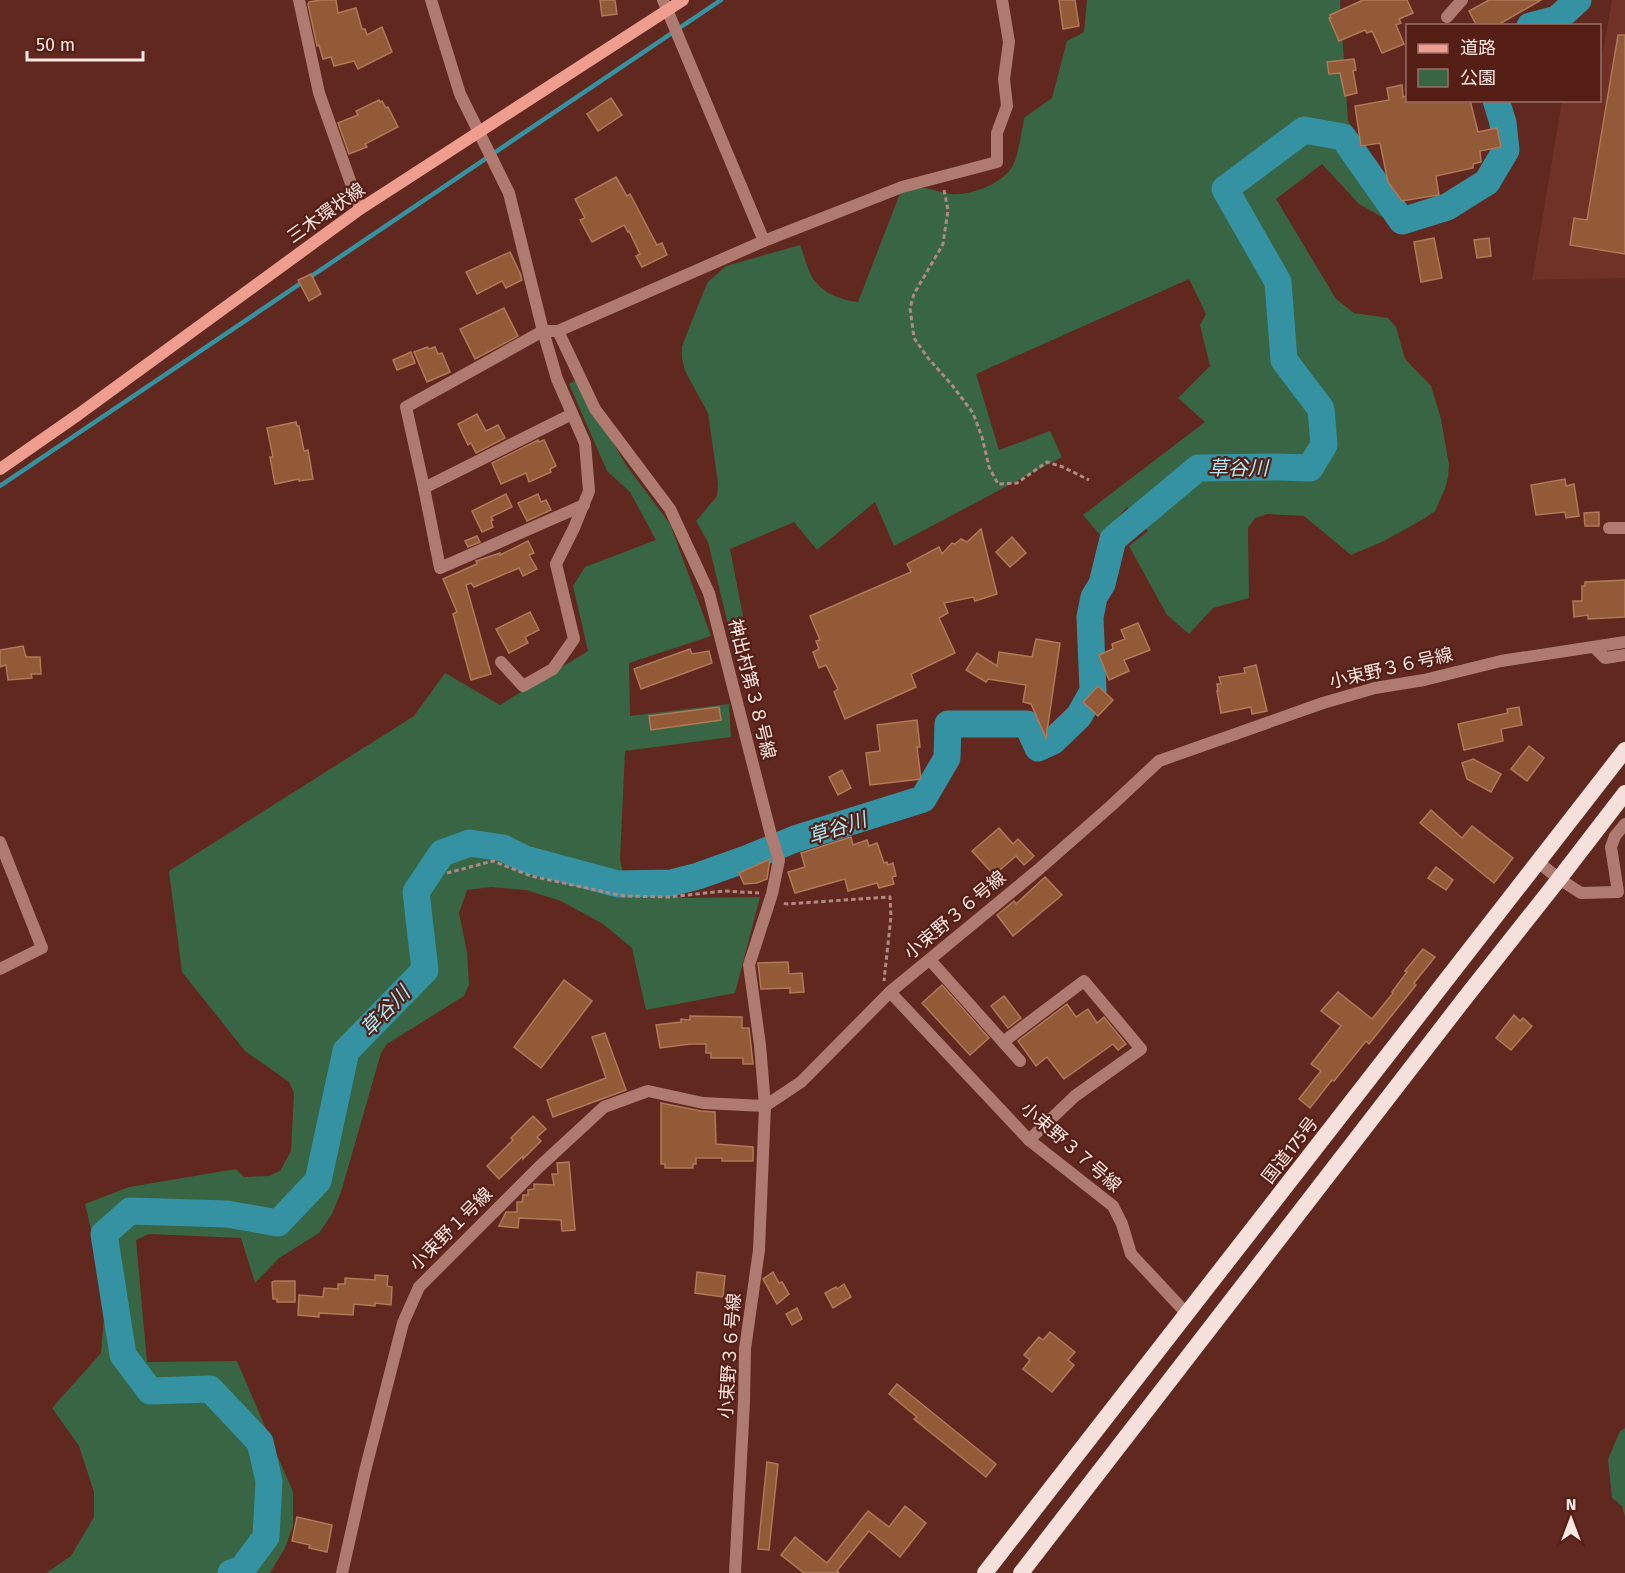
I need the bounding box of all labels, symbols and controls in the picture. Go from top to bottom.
scale bar [27,24,142,62]
legend [1406,24,1601,102]
text: 50 m [36,34,75,56]
text: 道路 [1460,37,1496,59]
text: 公園 [1460,67,1496,89]
street label: 三木環状線 [283,178,369,248]
water label: 草谷川 [1208,456,1270,480]
street label: 神出村第３８号線 [724,616,780,762]
street label: 小束野３６号線 [1327,643,1455,693]
water label: 草谷川 [805,807,871,849]
street label: 小束野３６号線 [900,866,1010,964]
water label: 草谷川 [356,980,416,1041]
street label: 小束野３７号線 [1016,1097,1126,1197]
street label: 国道175号 [1257,1112,1323,1188]
street label: 小束野１号線 [405,1183,497,1275]
street label: 小束野３６号線 [715,1292,745,1420]
north arrow [1541,1489,1601,1549]
text: N [1566,1495,1576,1514]

